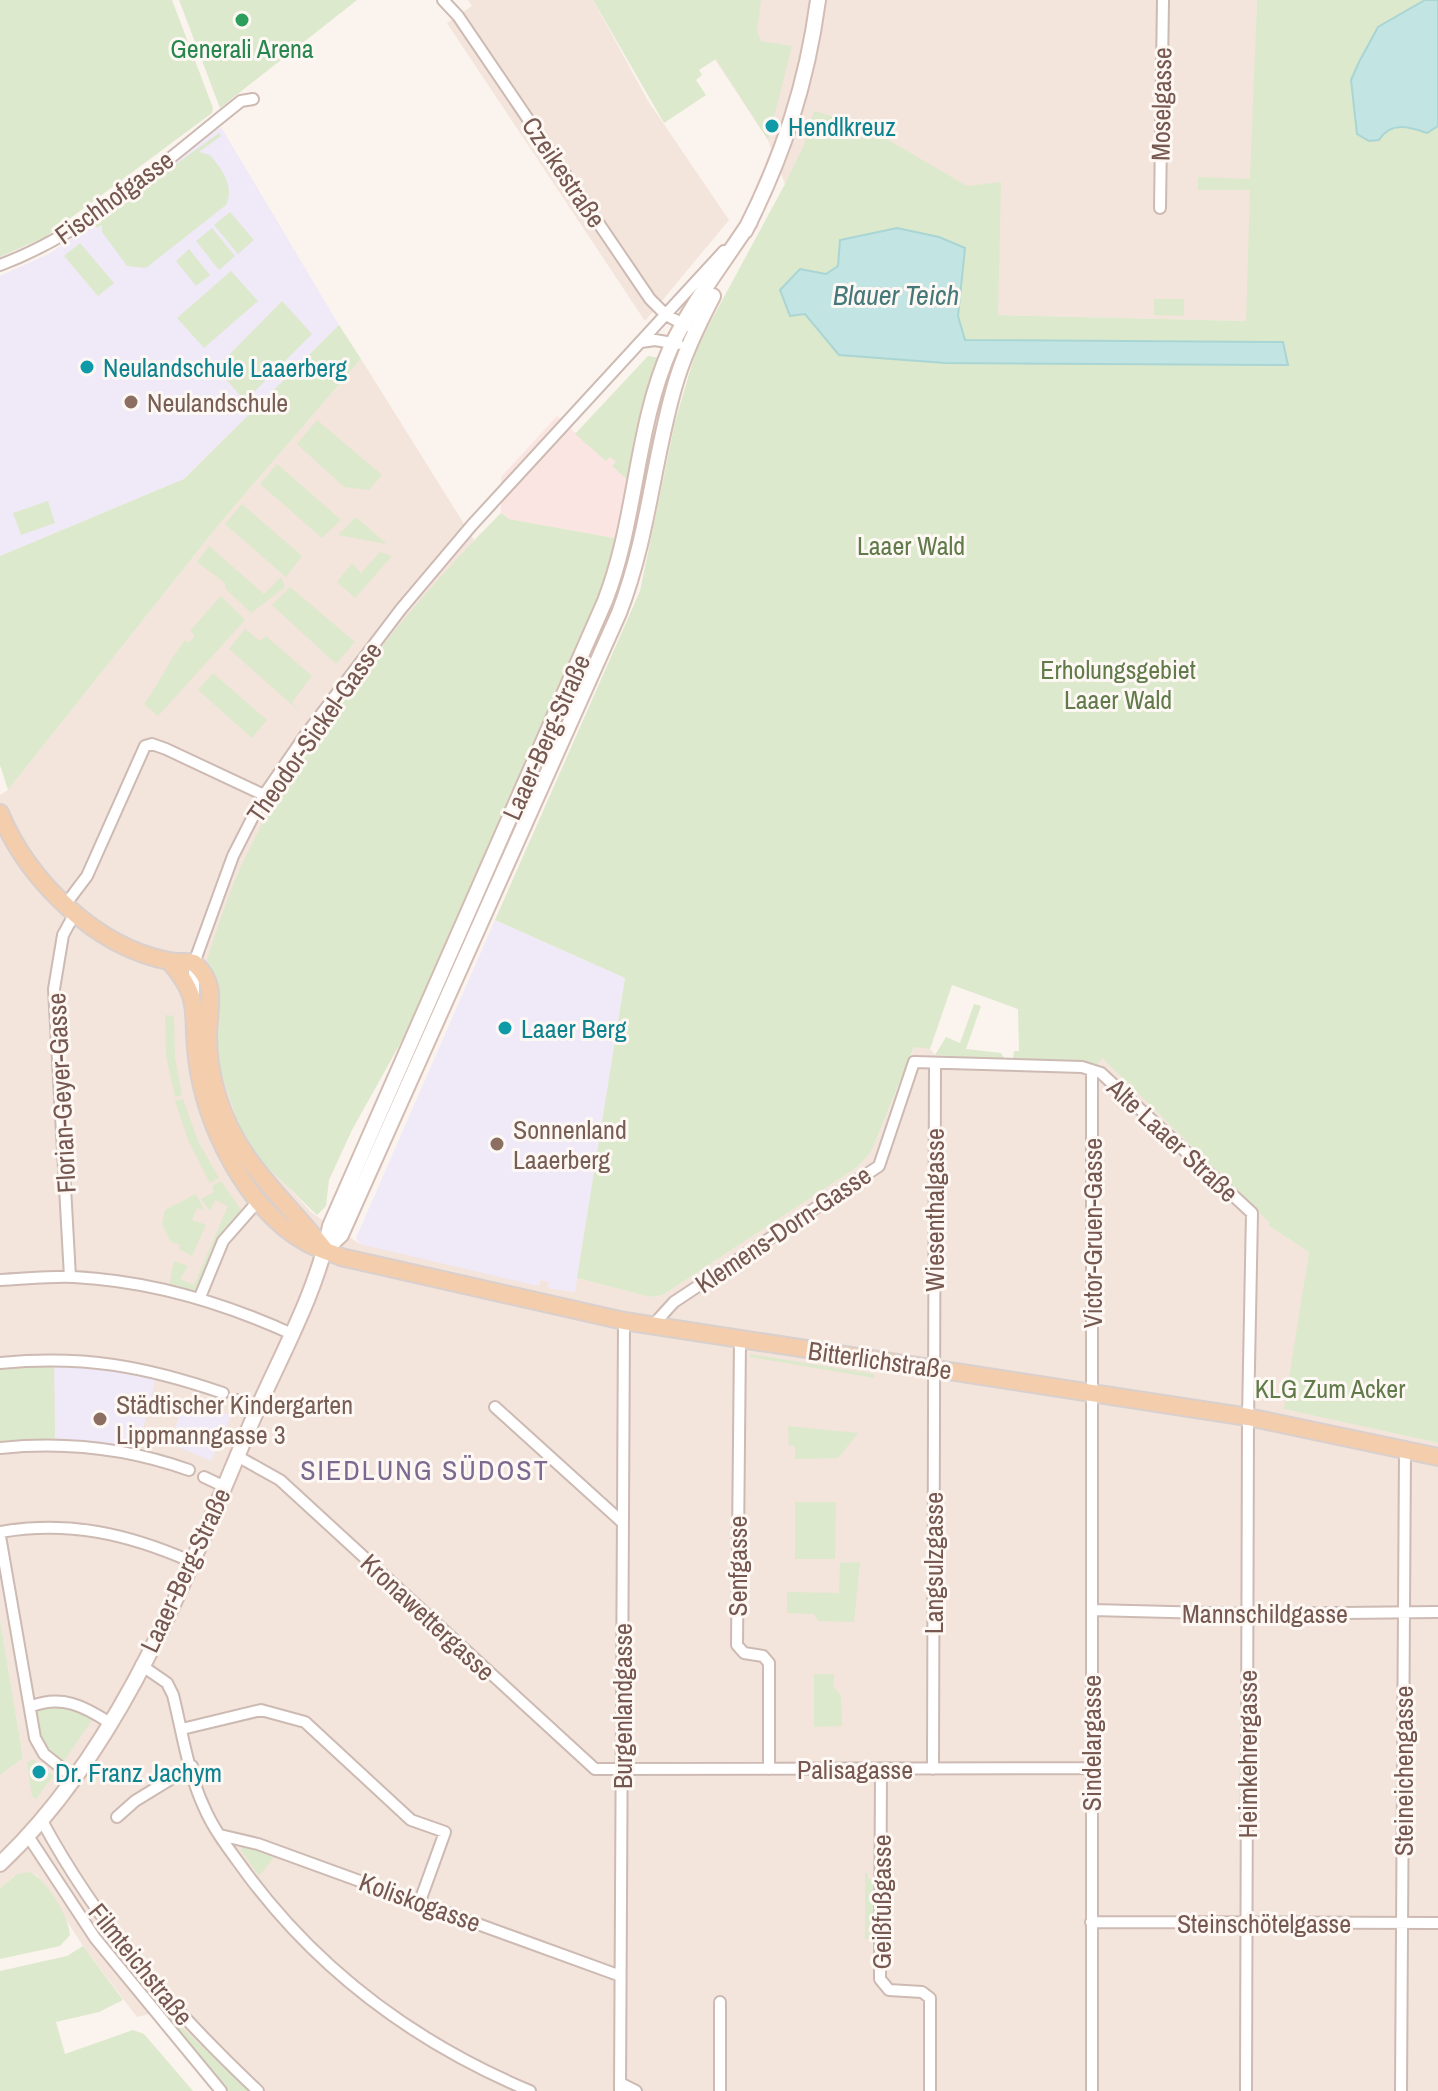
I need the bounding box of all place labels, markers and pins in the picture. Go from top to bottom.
marker: Generali Arena [233,11,251,29]
place label: Generali Arena [170,31,314,66]
place label: Hendlkreuz [788,109,896,144]
marker: Hendlkreuz [763,117,781,135]
place label: Neulandschule Laaerberg [103,350,347,385]
marker: Neulandschule Laaerberg [78,358,96,376]
place label: Neulandschule [147,385,288,420]
marker: Neulandschule [122,393,140,411]
place label: Laaer Berg [521,1011,627,1046]
marker: Laaer Berg [496,1019,514,1037]
place label: Sonnenland Laaerberg [513,1112,627,1177]
marker: Sonnenland Laaerberg [488,1135,506,1153]
place label: Städtischer Kindergarten Lippmanngasse 3 [116,1387,353,1452]
marker: Städtischer Kindergarten Lippmanngasse 3 [91,1410,109,1428]
place label: Dr. Franz Jachym [55,1755,222,1790]
marker: Dr. Franz Jachym [30,1763,48,1781]

